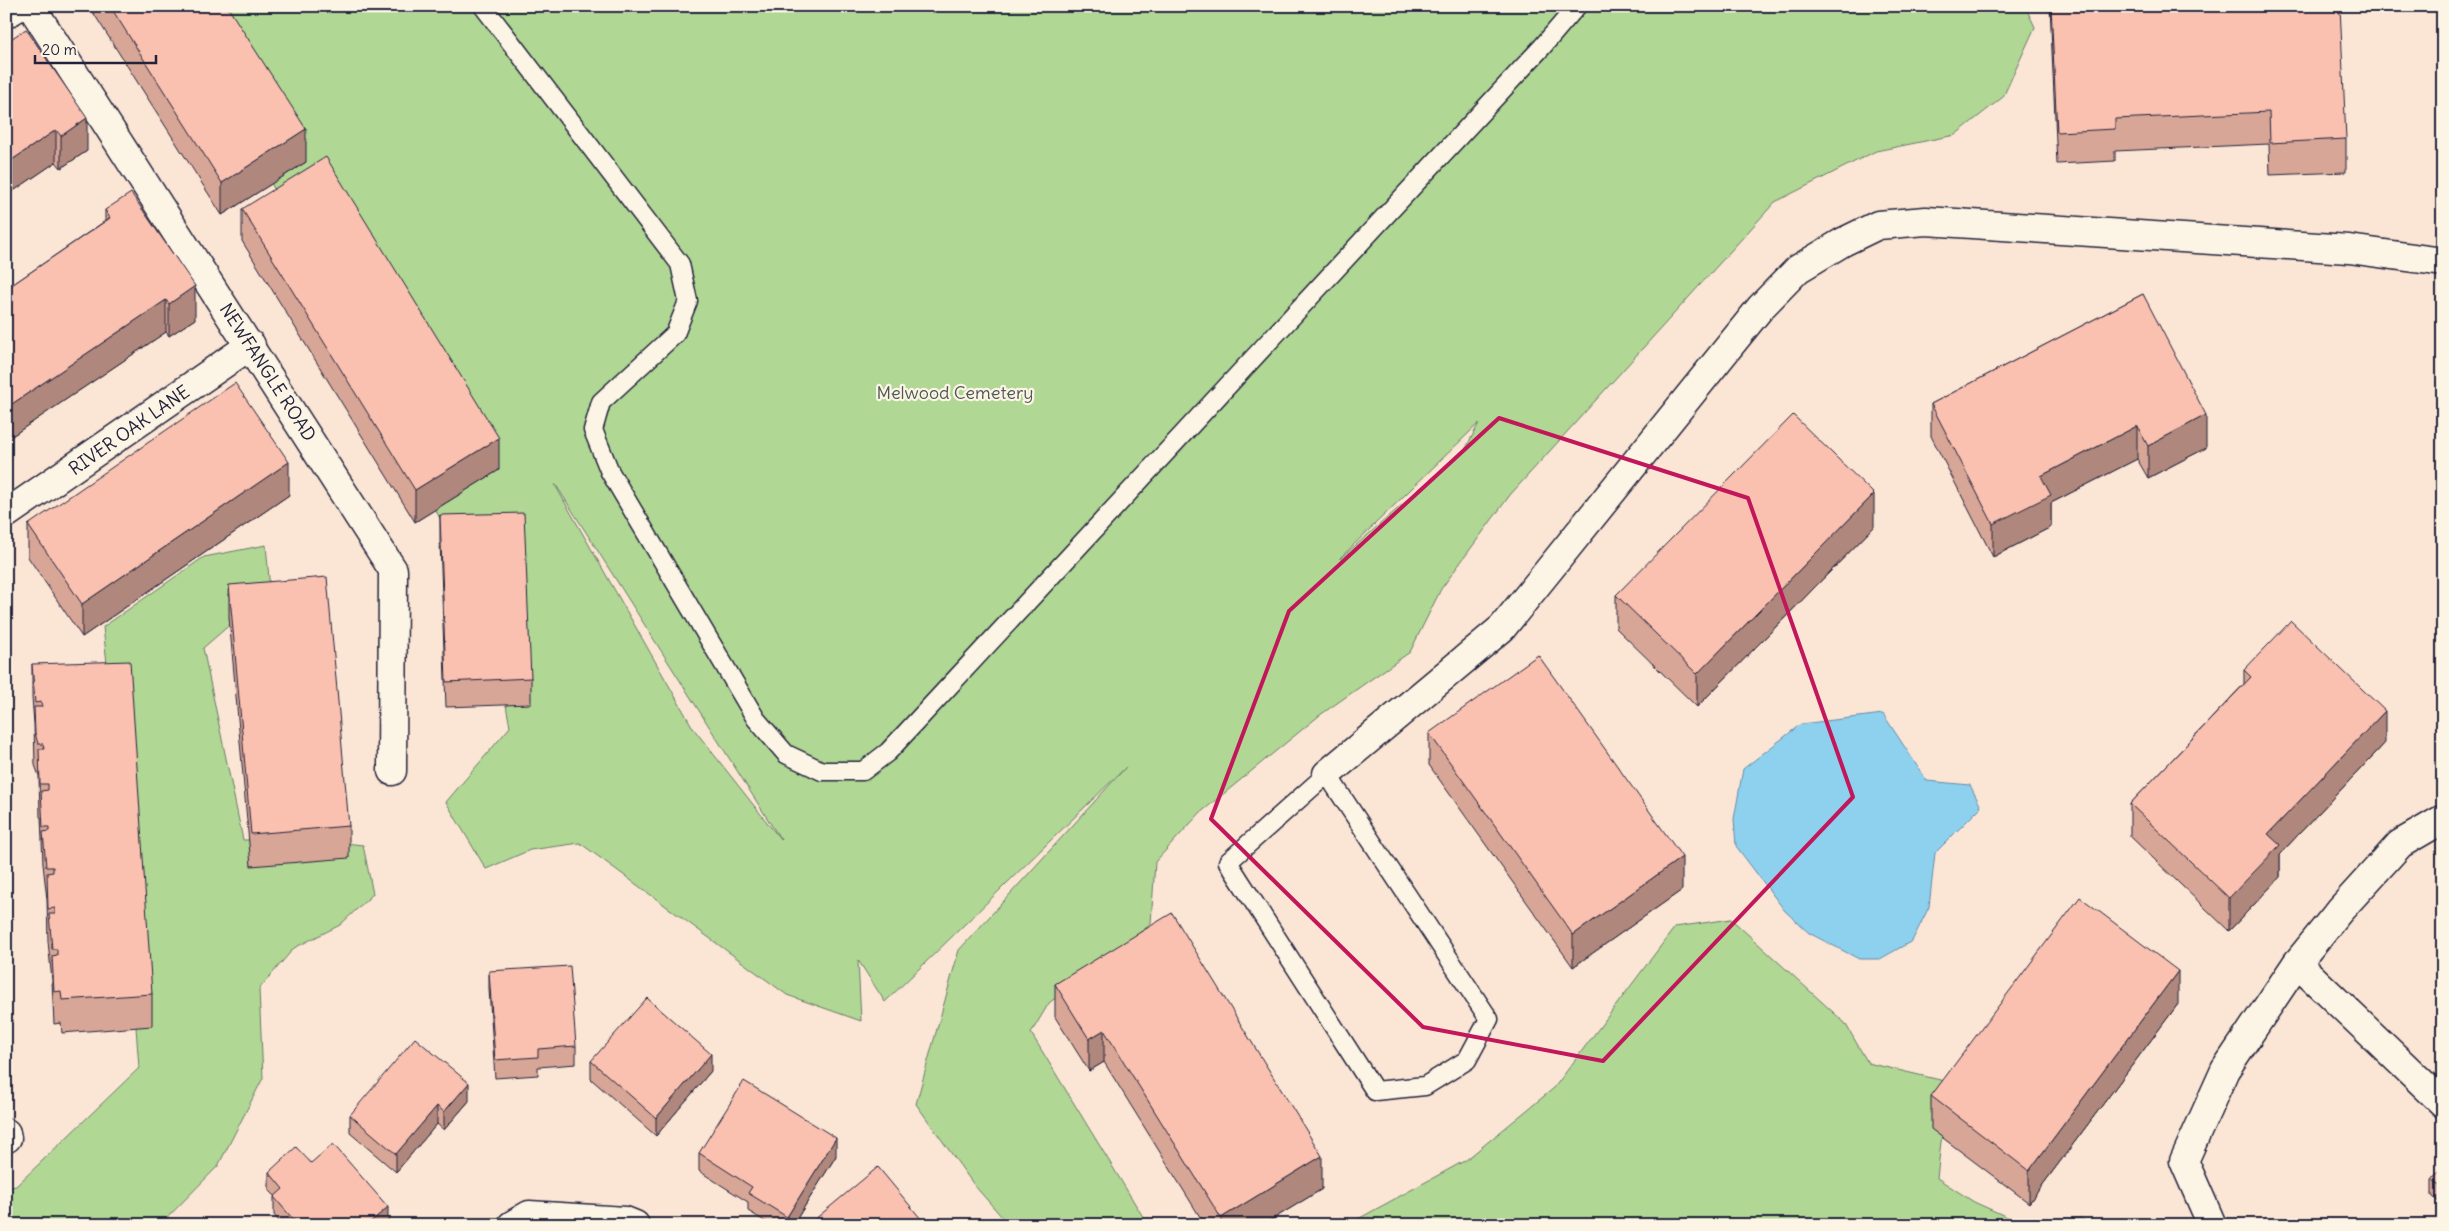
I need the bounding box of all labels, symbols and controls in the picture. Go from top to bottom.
scale bar [35,32,156,64]
text: 20 m [42,40,77,59]
street label: NEWFANGLE ROAD [215,299,321,445]
street label: RIVER OAK LANE [64,380,194,480]
park label: Melwood Cemetery [876,381,1034,404]

